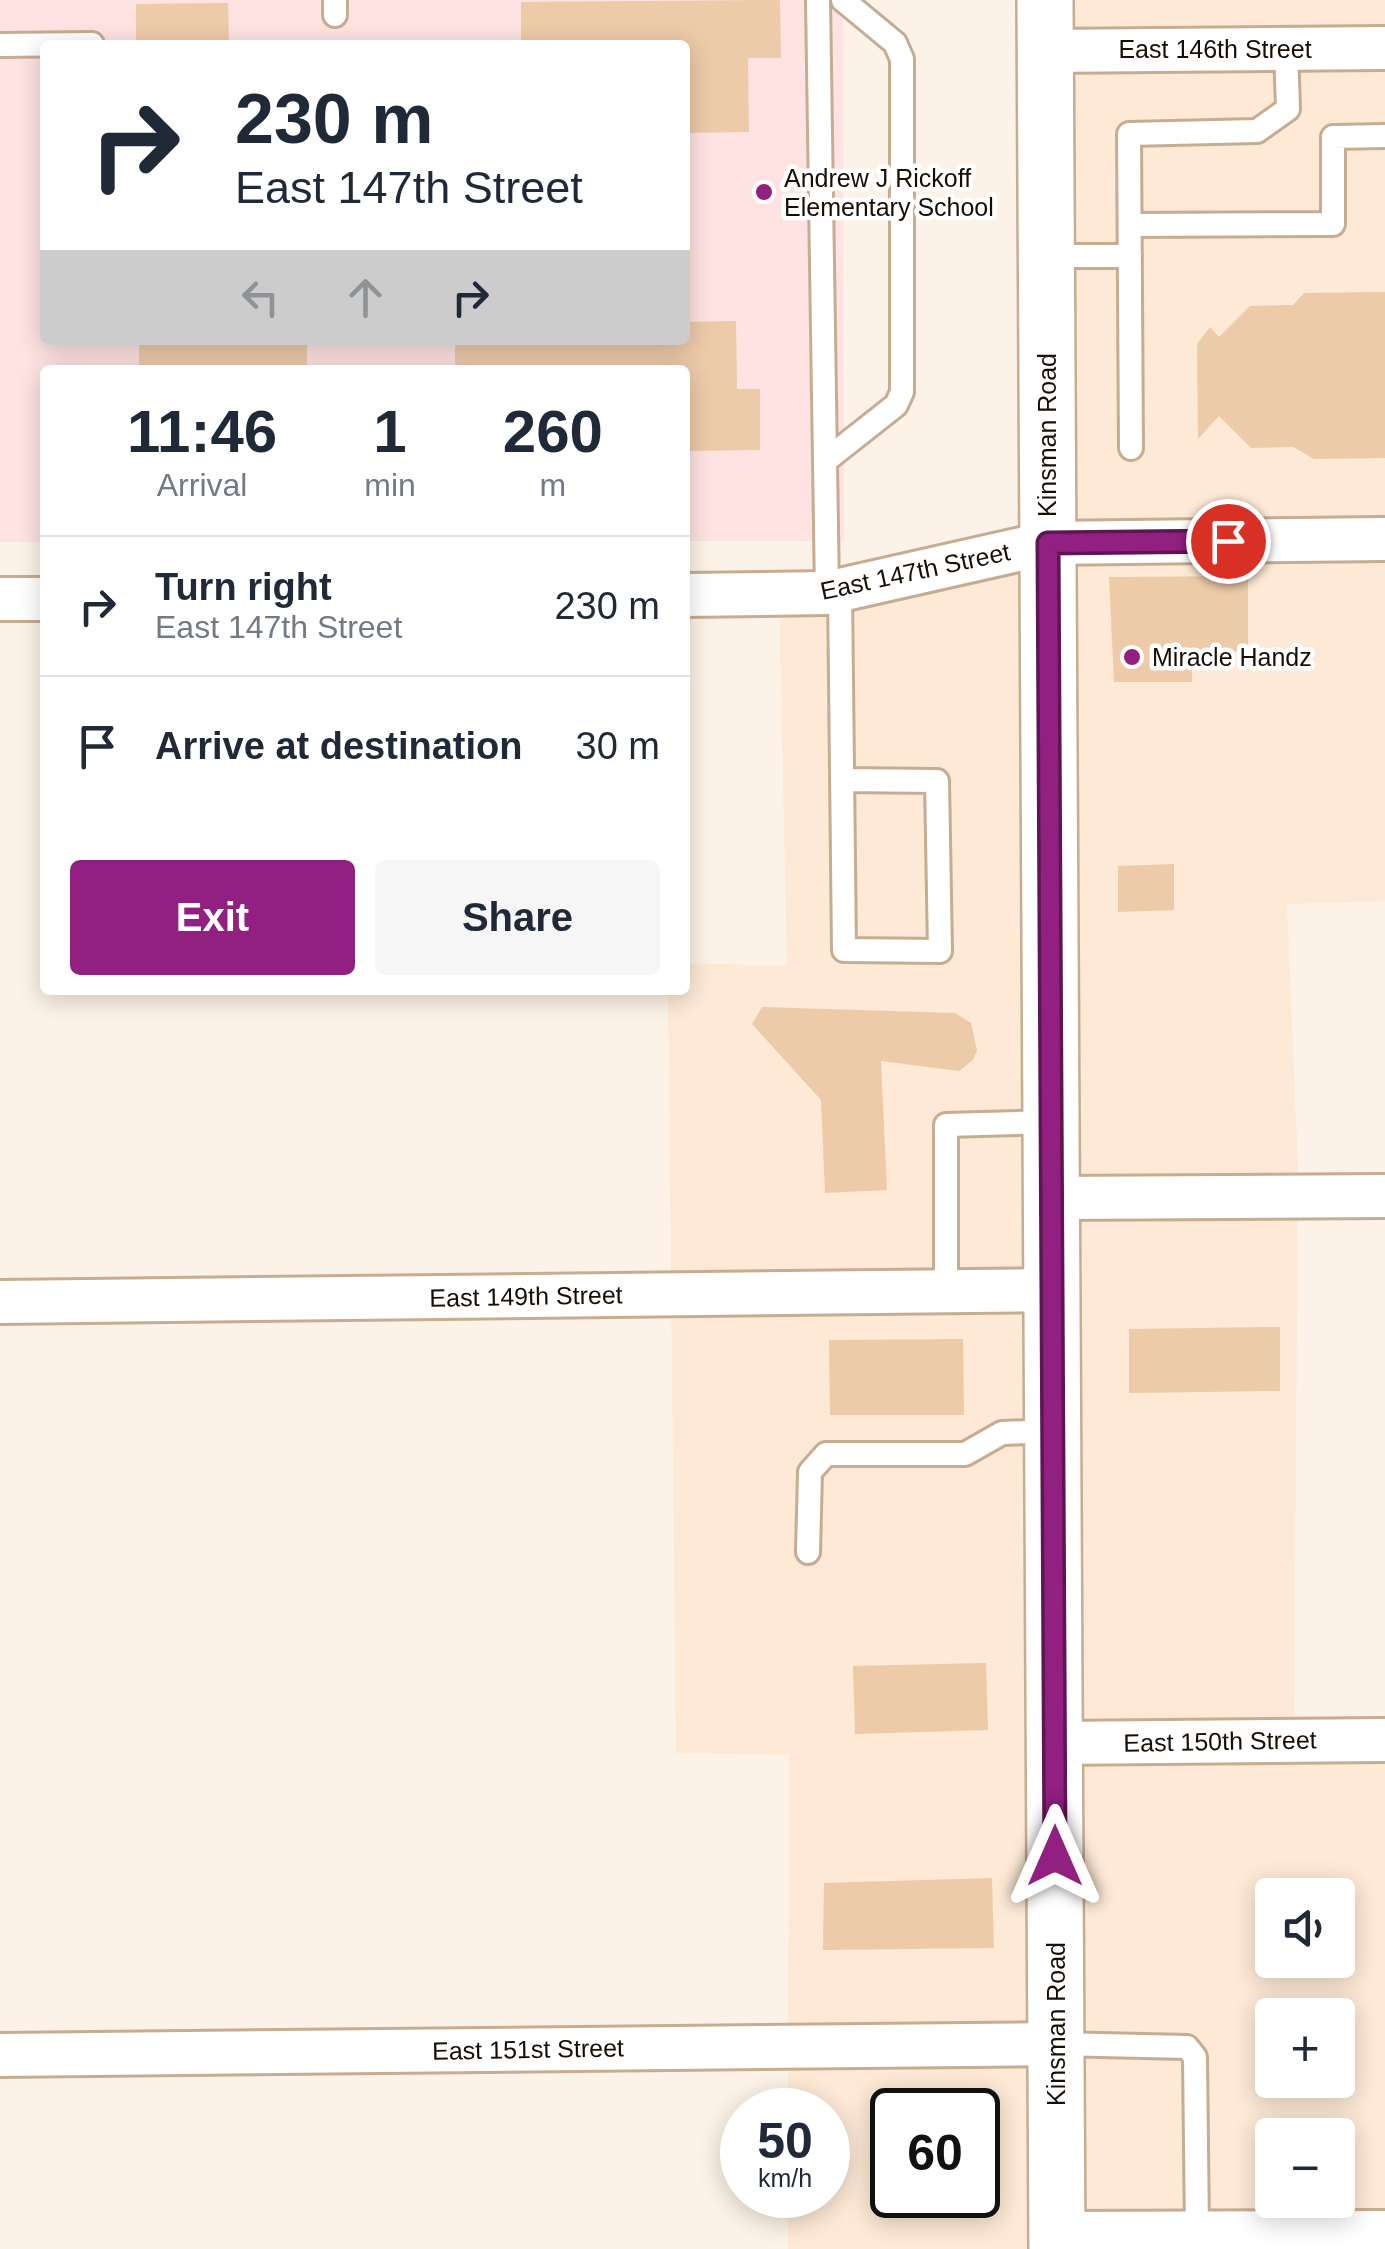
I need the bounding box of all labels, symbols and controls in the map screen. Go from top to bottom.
street label: East 146th Street [1118,35,1312,63]
icon: right [70,80,200,210]
text: 230 m [235,80,433,158]
text: East 147th Street [235,162,583,213]
place label: Andrew J Rickoff Elementary School [784,164,994,221]
marker: Andrew J Rickoff Elementary School [753,181,775,203]
icon: left [233,270,288,325]
icon: ahead [338,270,393,325]
icon: right [443,270,498,325]
street label: Kinsman Road [1033,353,1061,517]
text: 11:46 [127,398,277,465]
text: 1 [373,398,407,465]
text: 260 [503,398,603,465]
text: Arrival [157,467,247,503]
text: min [364,467,416,503]
text: m [540,467,566,503]
pin [1186,499,1271,584]
icon: arrive [1201,514,1256,569]
street label: East 147th Street [818,537,1012,605]
text: Turn right [155,566,332,608]
icon: right [70,579,125,634]
text: 230 m [554,585,660,627]
text: East 147th Street [155,609,402,645]
place label: Miracle Handz [1152,643,1312,671]
marker: Miracle Handz [1121,646,1143,668]
icon: arrive [70,719,125,774]
text: Arrive at destination [155,725,522,767]
text: 30 m [576,725,660,767]
button: Exit [70,860,355,975]
button: Share [375,860,660,975]
street label: East 149th Street [429,1280,623,1312]
street label: East 150th Street [1123,1725,1317,1757]
position arrow [1003,1804,1107,1908]
map controls [1255,1878,1355,2218]
button: sound [1255,1878,1355,1978]
street label: Kinsman Road [1042,1942,1070,2106]
button: + [1255,1998,1355,2098]
street label: East 151st Street [432,2033,624,2065]
speed limit sign: 60 [870,2088,1000,2218]
text: 50 [757,2113,813,2169]
button: − [1255,2118,1355,2218]
text: km/h [758,2164,812,2192]

